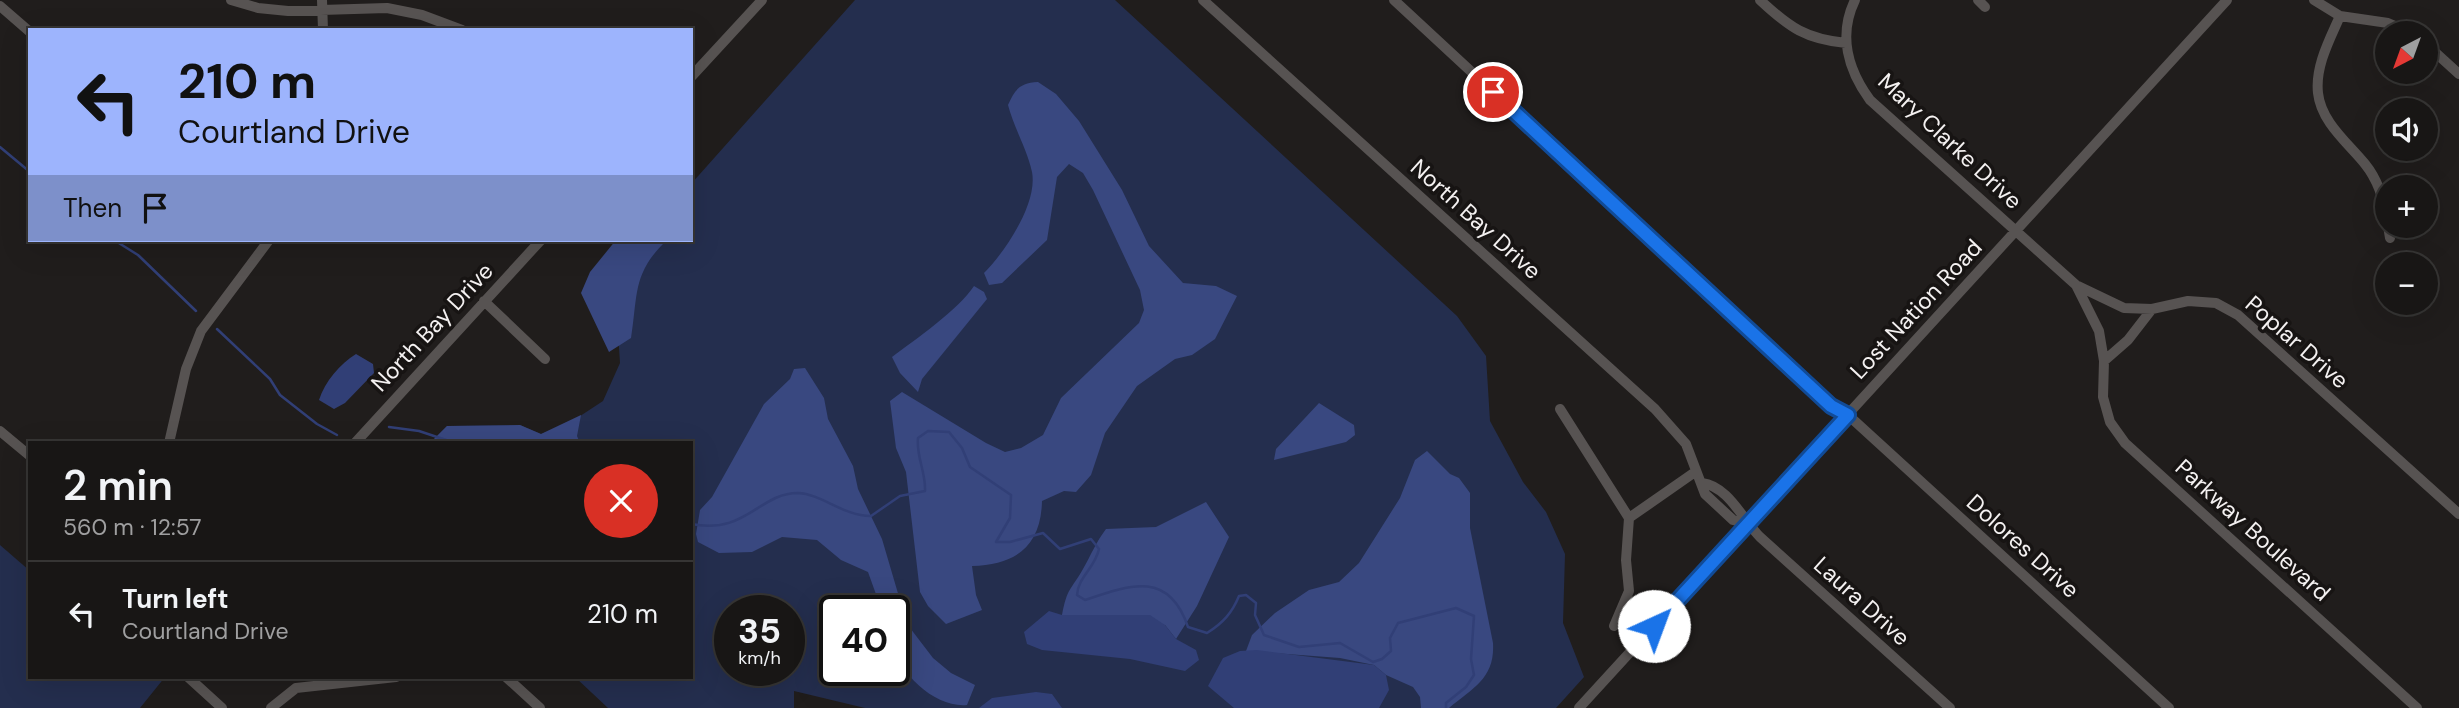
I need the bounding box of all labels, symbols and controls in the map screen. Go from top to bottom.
north arrow [2375,21,2438,84]
map controls [2375,21,2438,315]
text: 210 m [178,49,316,113]
icon: left [63,56,154,147]
pin [1463,62,1523,122]
street label: Mary Clarke Drive [1872,66,2028,216]
icon: arrive [1474,73,1512,111]
button: sound [2375,98,2438,161]
text: Courtland Drive [178,111,410,153]
street label: North Bay Drive [1404,152,1548,286]
button: + [2375,175,2438,238]
icon: arrive [136,189,174,227]
text: Then [63,191,122,225]
street label: Lost Nation Road [1843,233,1989,385]
button: − [2375,252,2438,315]
street label: North Bay Drive [364,256,500,398]
street label: Poplar Drive [2239,289,2355,395]
street label: Parkway Boulevard [2169,452,2337,608]
text: 2 min [63,458,173,513]
button: close [584,464,658,538]
street label: Dolores Drive [1960,488,2086,604]
text: 560 m · 12:57 [63,512,202,542]
street label: Laura Drive [1808,550,1916,652]
text: Turn left [122,582,229,616]
position arrow [1617,589,1691,663]
icon: left [63,595,101,633]
speed limit sign: 40 [819,595,910,686]
text: 210 m [587,597,658,631]
text: 35 [738,608,781,654]
text: Courtland Drive [122,616,289,646]
text: km/h [738,646,781,670]

